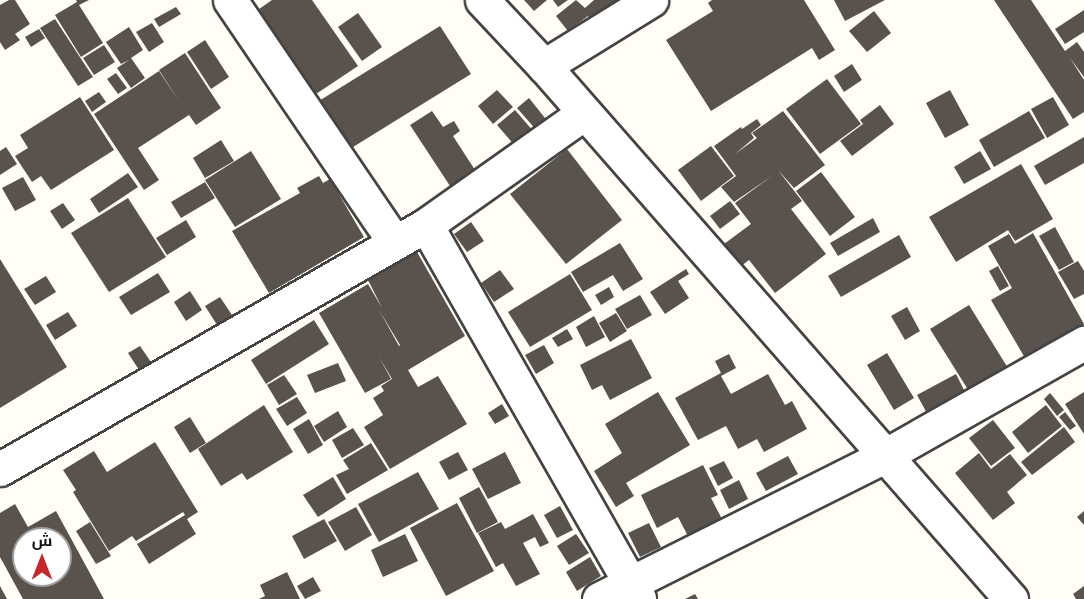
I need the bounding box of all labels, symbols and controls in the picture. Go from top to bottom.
north arrow [12,527,72,587]
text: ش [32,531,52,550]

